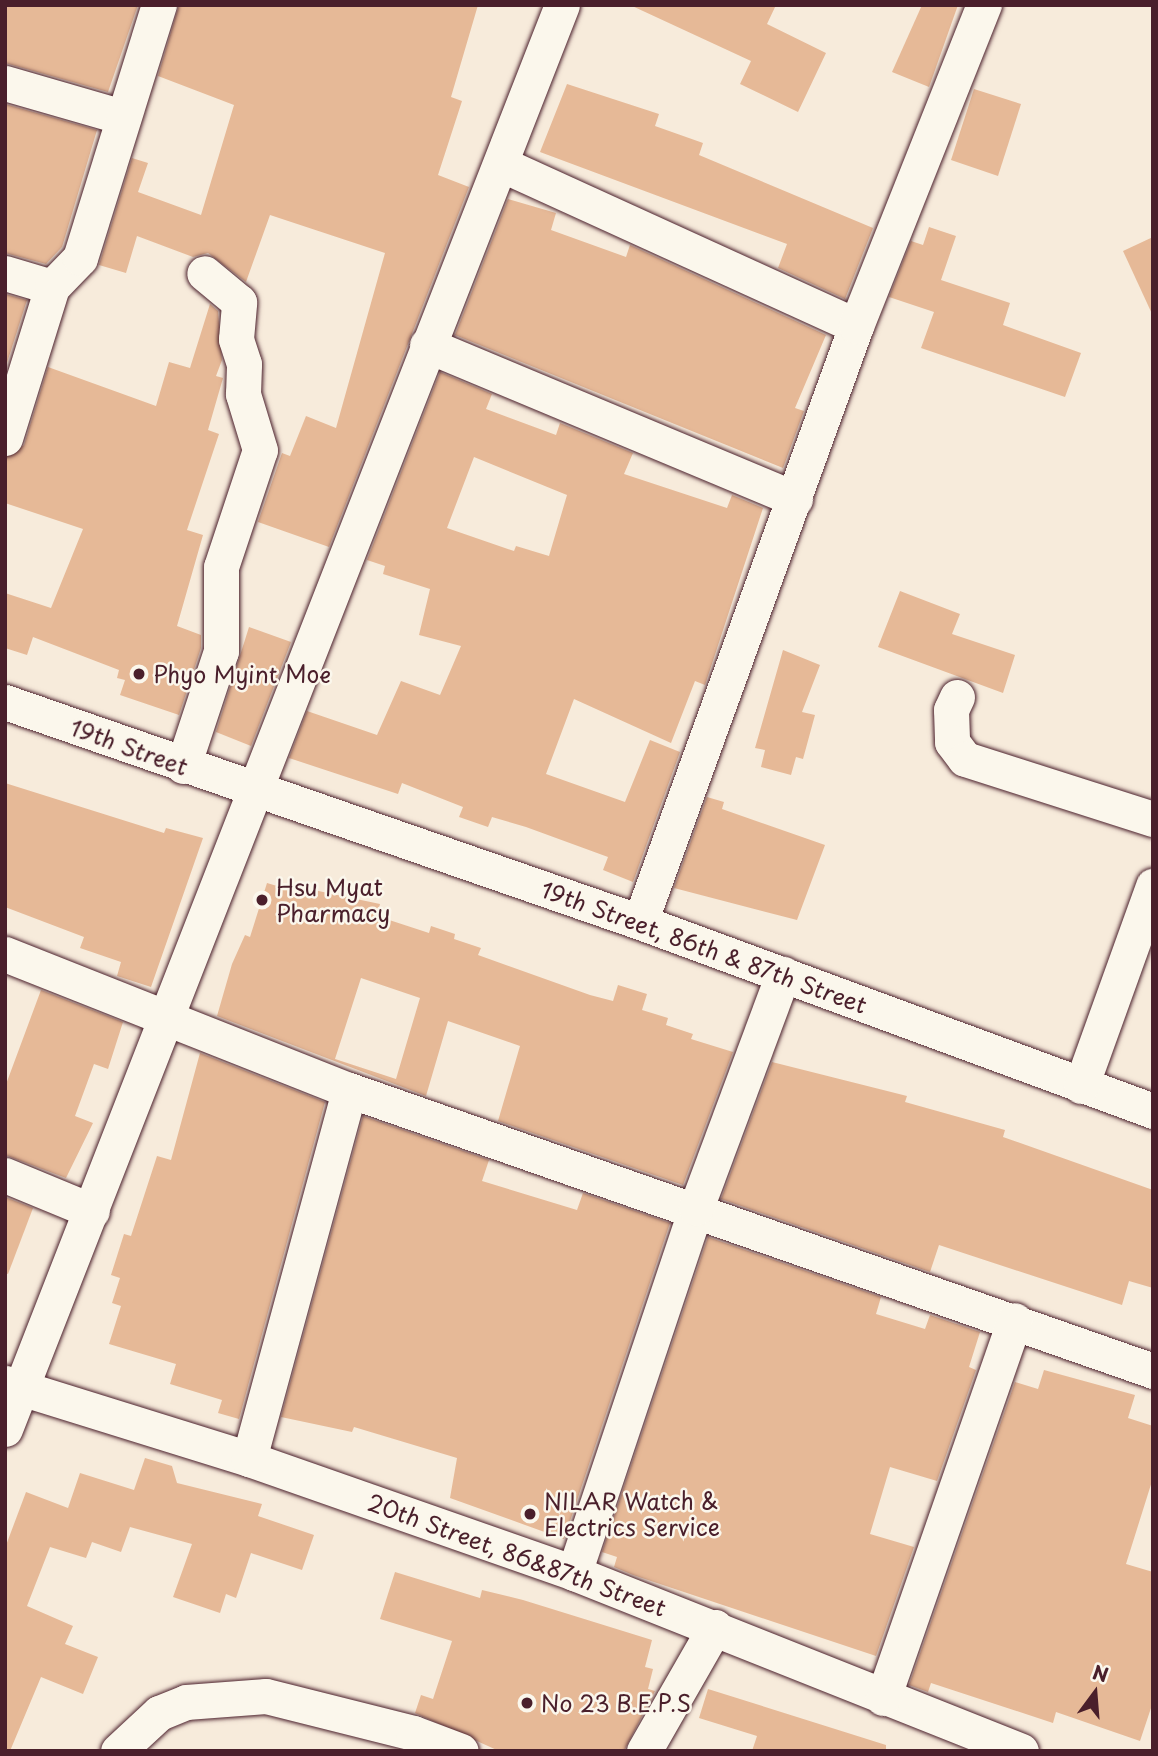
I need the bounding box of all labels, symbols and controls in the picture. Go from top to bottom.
place label: Phyo Myint Moe [153,660,334,688]
marker: Phyo Myint Moe [131,666,147,682]
street label: 19th Street [67,713,191,781]
place label: Hsu Myat Pharmacy [276,873,390,927]
street label: 19th Street, 86th & 87th Street [536,875,872,1019]
marker: Hsu Myat Pharmacy [254,892,270,908]
place label: NILAR Watch & Electrics Service [544,1487,721,1541]
street label: 20th Street, 86&87th Street [363,1488,671,1622]
marker: NILAR Watch & Electrics Service [522,1506,538,1522]
text: N [1090,1657,1112,1688]
north arrow [1060,1658,1130,1728]
place label: No 23 B.E.P.S [541,1689,692,1717]
marker: No 23 B.E.P.S [519,1695,535,1711]

